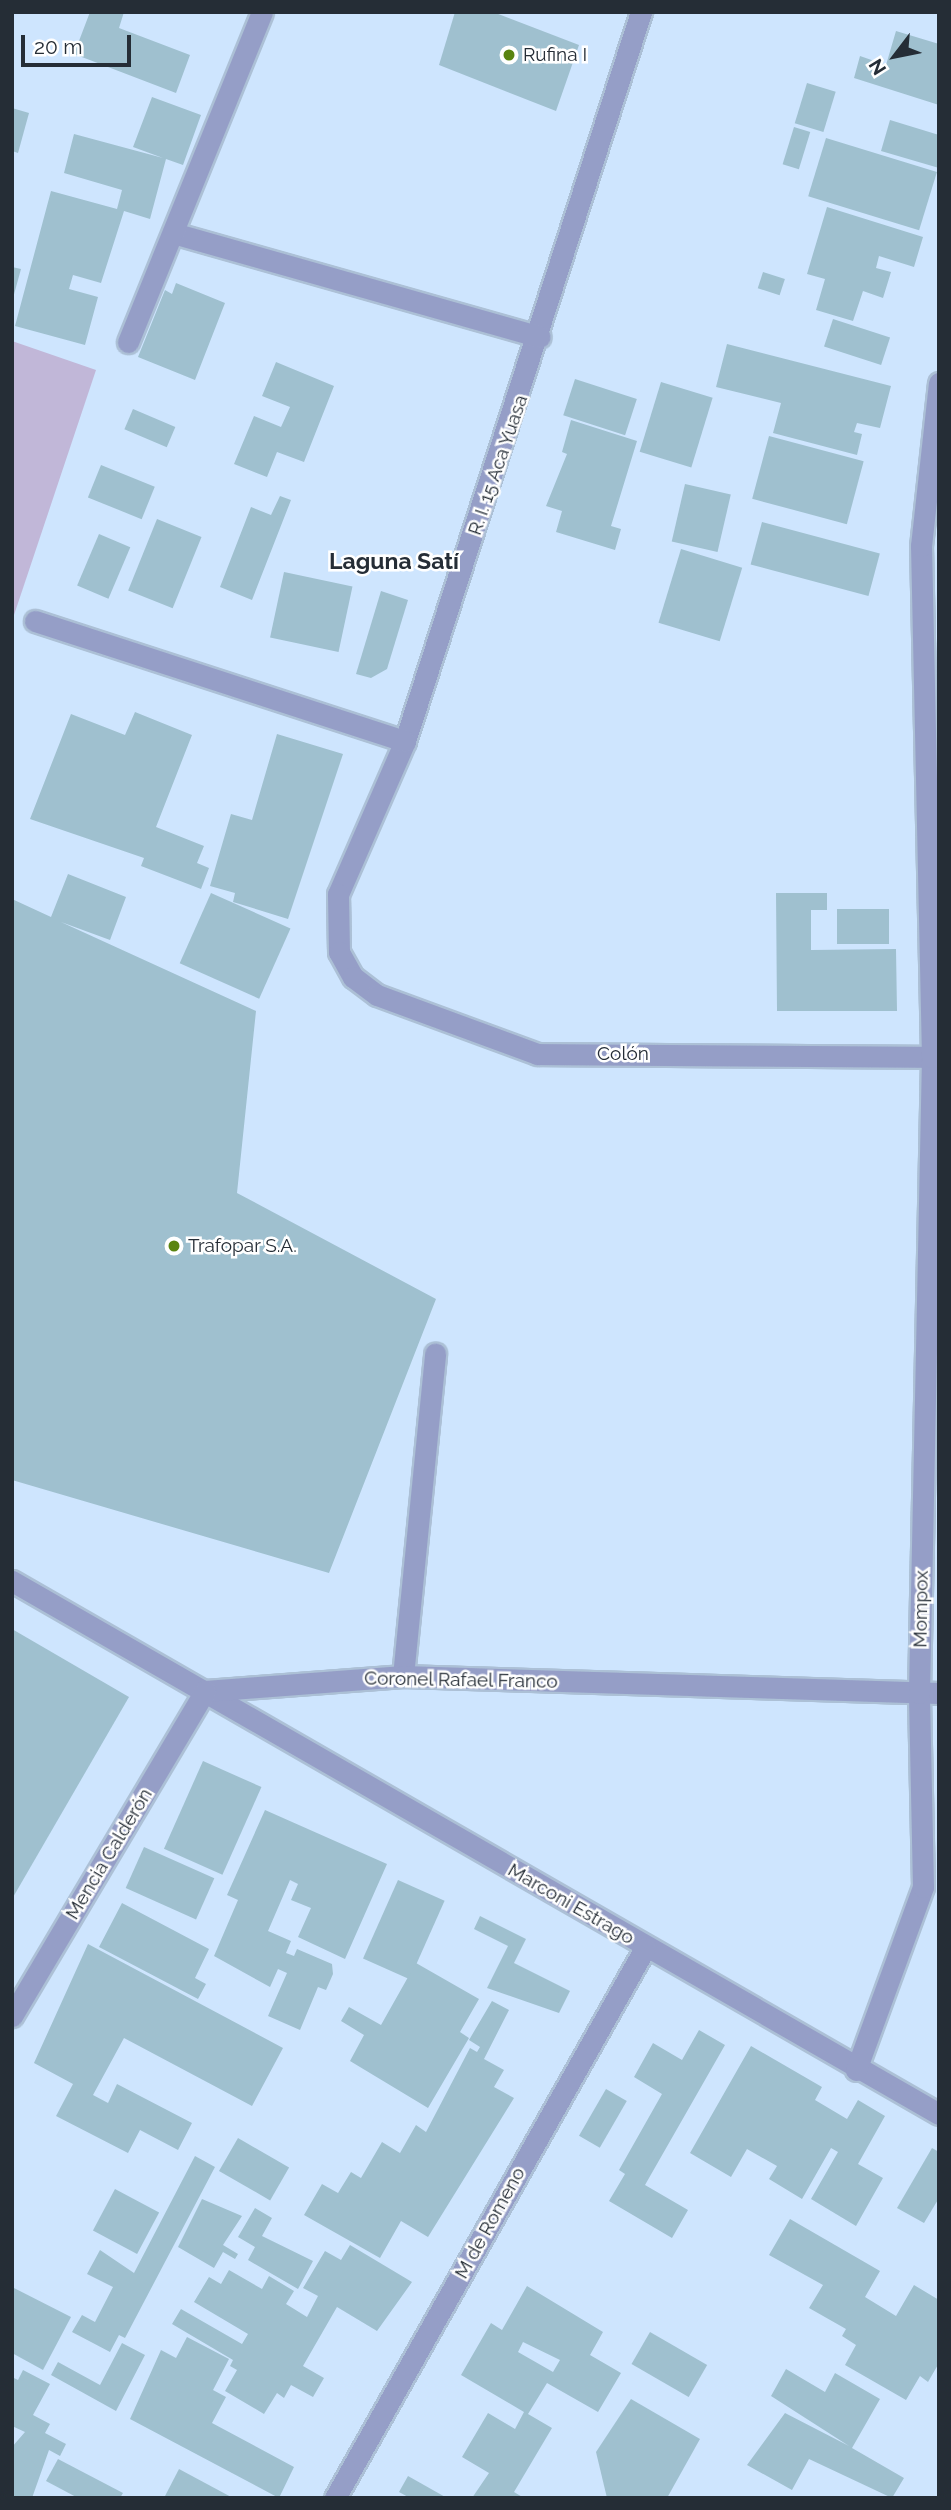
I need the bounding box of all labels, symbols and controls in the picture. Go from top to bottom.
scale bar [24,21,135,65]
north arrow [860,21,930,91]
text: 20 m [34,34,82,59]
place label: Rufina I [523,44,587,66]
marker: Rufina I [501,47,517,63]
text: N [864,55,890,79]
street label: R. I. 15 Aca Yuasa [463,391,533,539]
district label: Laguna Satí [329,547,459,575]
street label: Colón [597,1043,649,1065]
place label: Trafopar S.A. [188,1235,297,1257]
marker: Trafopar S.A. [166,1238,182,1254]
street label: Mompox [909,1570,933,1648]
street label: Coronel Rafael Franco [363,1667,559,1693]
street label: Mencia Calderón [61,1784,157,1924]
street label: Marconi Estrago [504,1859,638,1949]
street label: M de Romeno [450,2163,530,2283]

